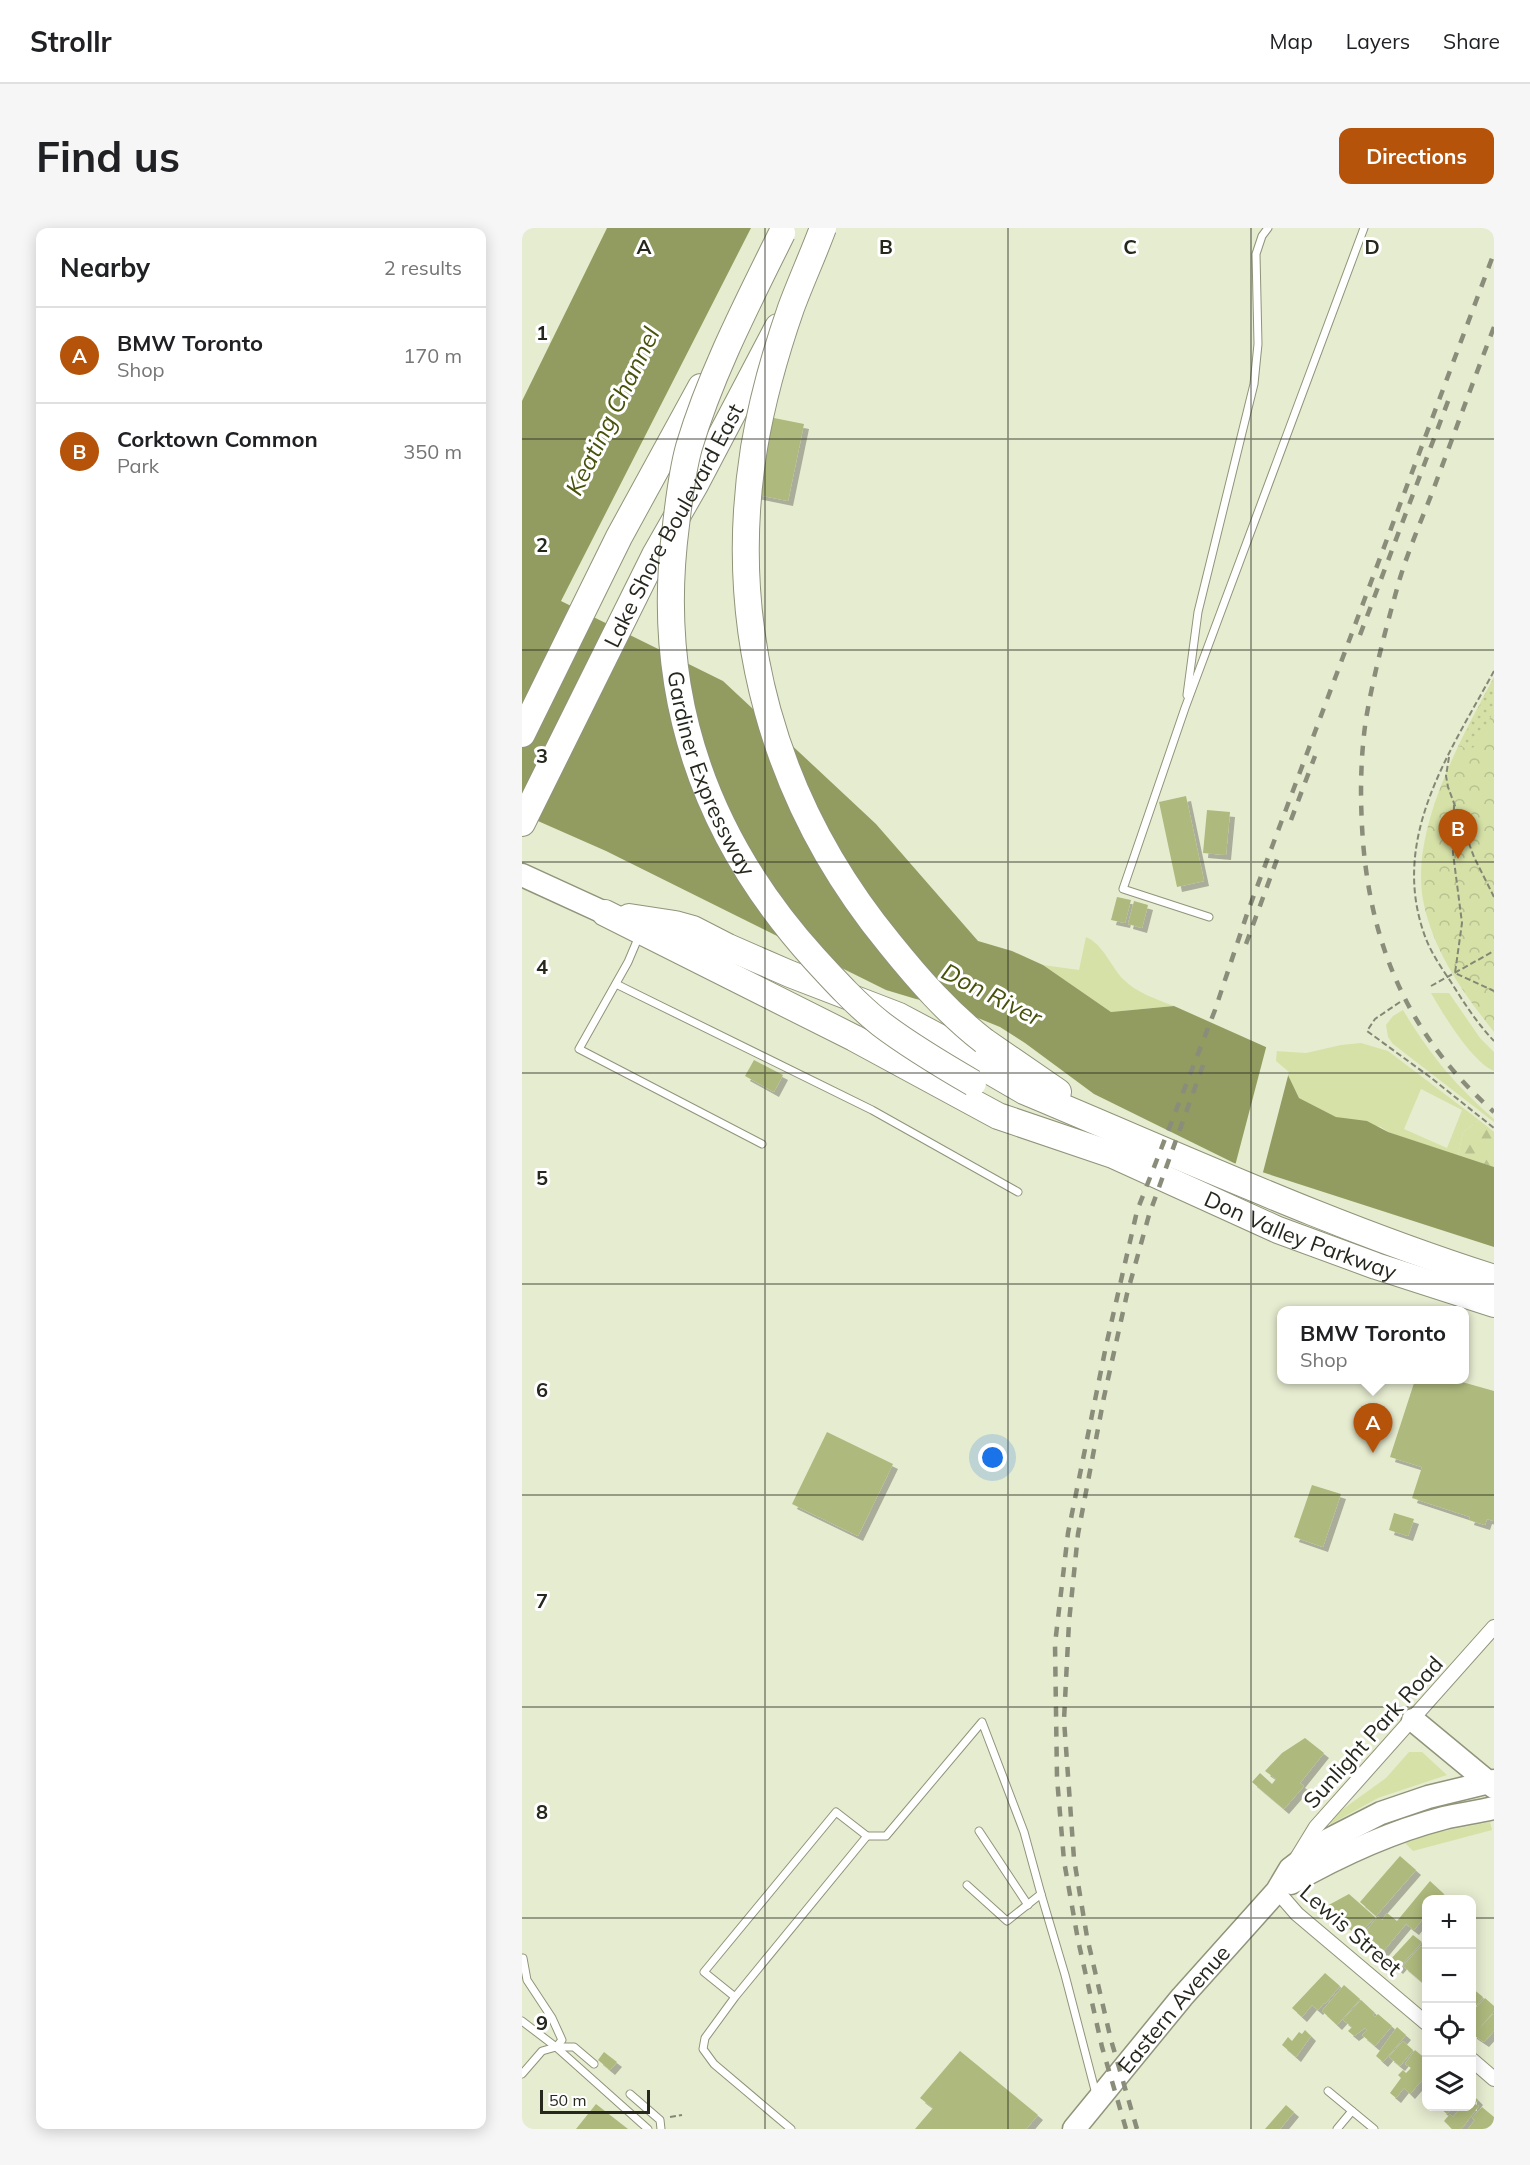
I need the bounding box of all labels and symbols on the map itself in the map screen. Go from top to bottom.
text: A [637,234,652,259]
text: B [879,234,893,259]
text: C [1123,234,1137,259]
text: D [1364,234,1380,259]
text: 1 [536,320,548,345]
water label: Keating Channel [558,322,666,500]
street label: Lake Shore Boulevard East [597,398,749,652]
text: 2 [536,532,548,557]
street label: Gardiner Expressway [662,669,762,881]
text: 3 [536,743,548,768]
pin: B [1438,810,1478,859]
text: 4 [536,954,548,979]
water label: Don River [937,956,1048,1033]
text: 5 [536,1165,548,1190]
street label: Don Valley Parkway [1200,1184,1400,1286]
text: 6 [536,1377,548,1402]
pin: A [1354,1404,1392,1453]
your location [978,1443,1007,1472]
text: 7 [536,1588,548,1613]
street label: Sunlight Park Road [1297,1650,1449,1814]
text: 8 [536,1799,548,1824]
street label: Lewis Street [1294,1878,1408,1982]
street label: Eastern Avenue [1111,1939,1236,2079]
text: 9 [536,2010,548,2035]
scale bar [540,2087,650,2114]

